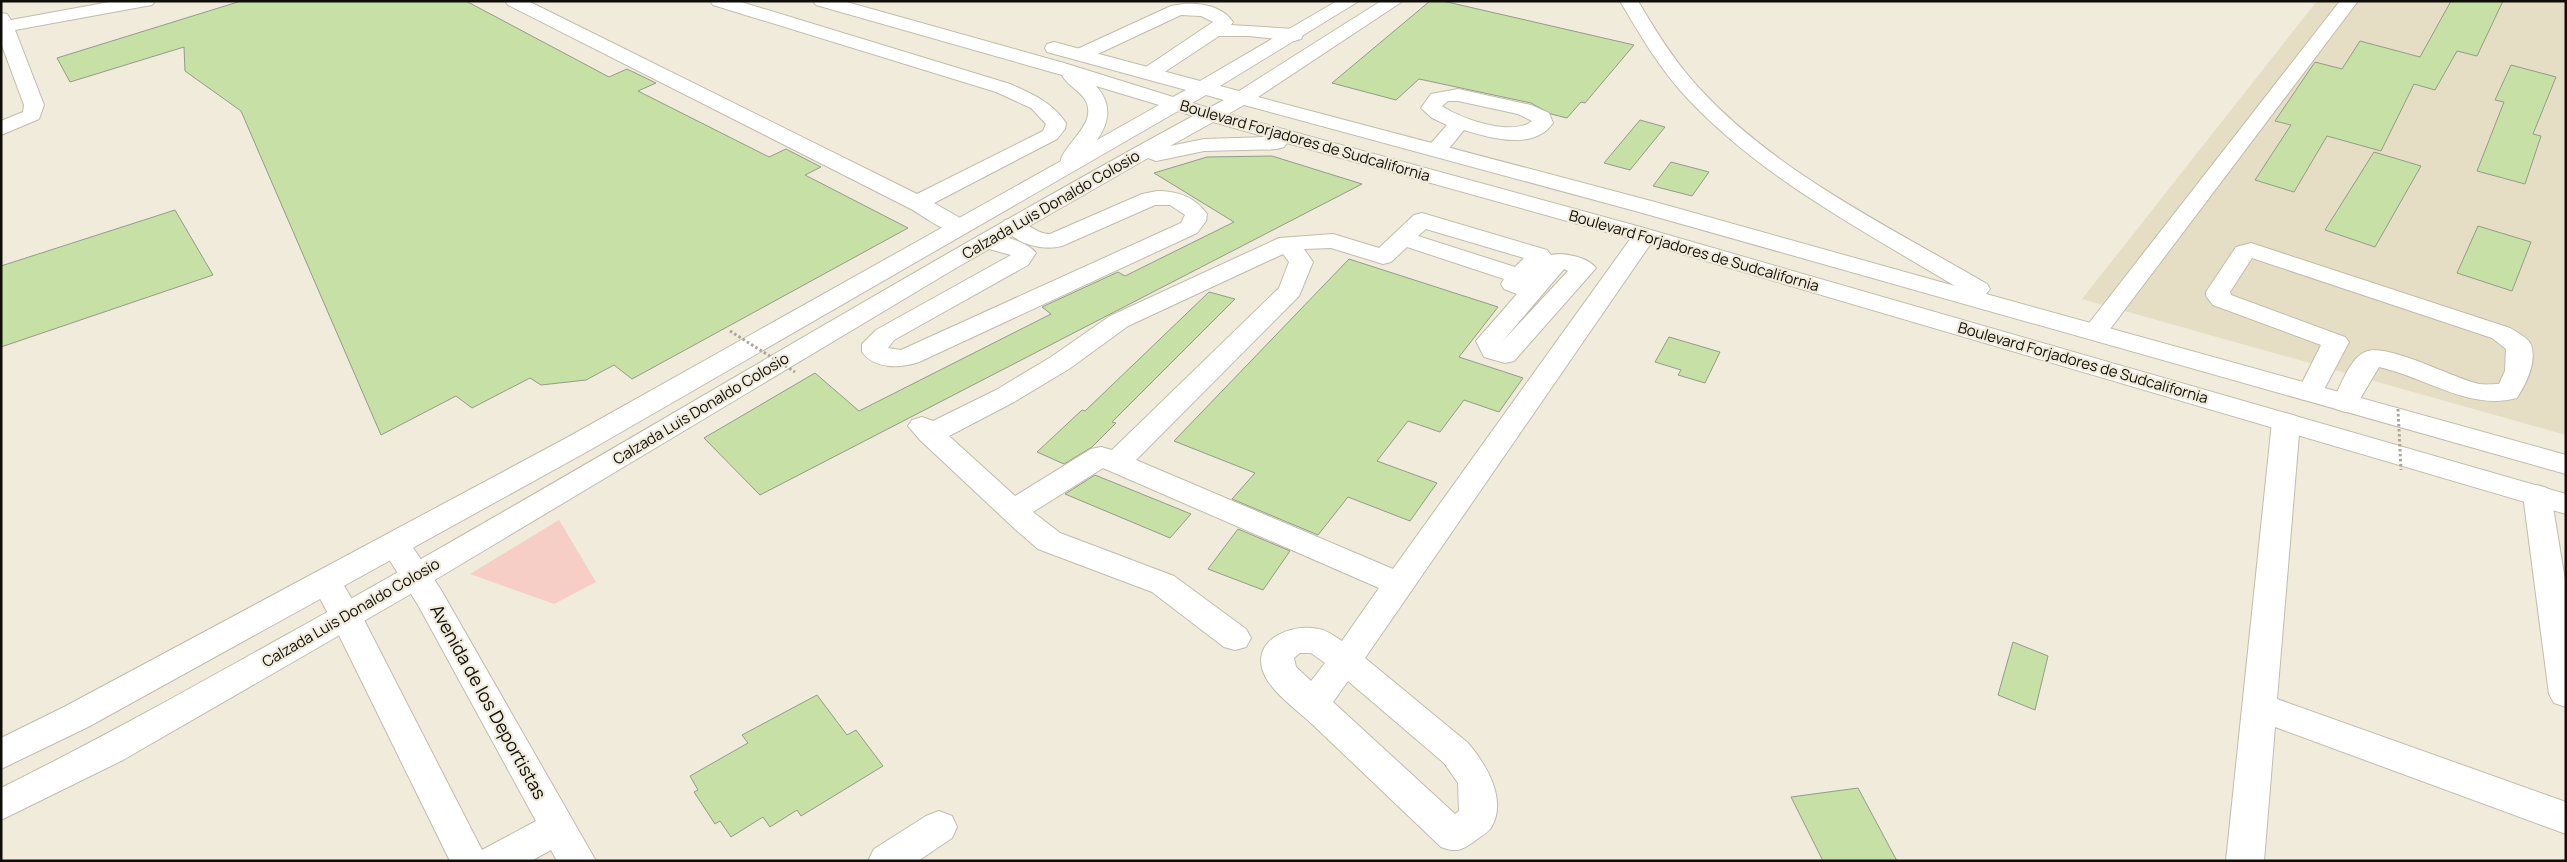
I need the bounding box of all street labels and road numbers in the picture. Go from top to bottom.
street label: Boulevard Forjadores de Sudcalifornia [1178,95,1433,186]
street label: Calzada Luis Donaldo Colosio [958,145,1144,264]
street label: Boulevard Forjadores de Sudcalifornia [1567,205,1822,296]
street label: Boulevard Forjadores de Sudcalifornia [1956,317,2211,408]
street label: Calzada Luis Donaldo Colosio [609,347,793,470]
street label: Calzada Luis Donaldo Colosio [258,553,444,672]
street label: Avenida de los Deportistas [425,600,552,803]

